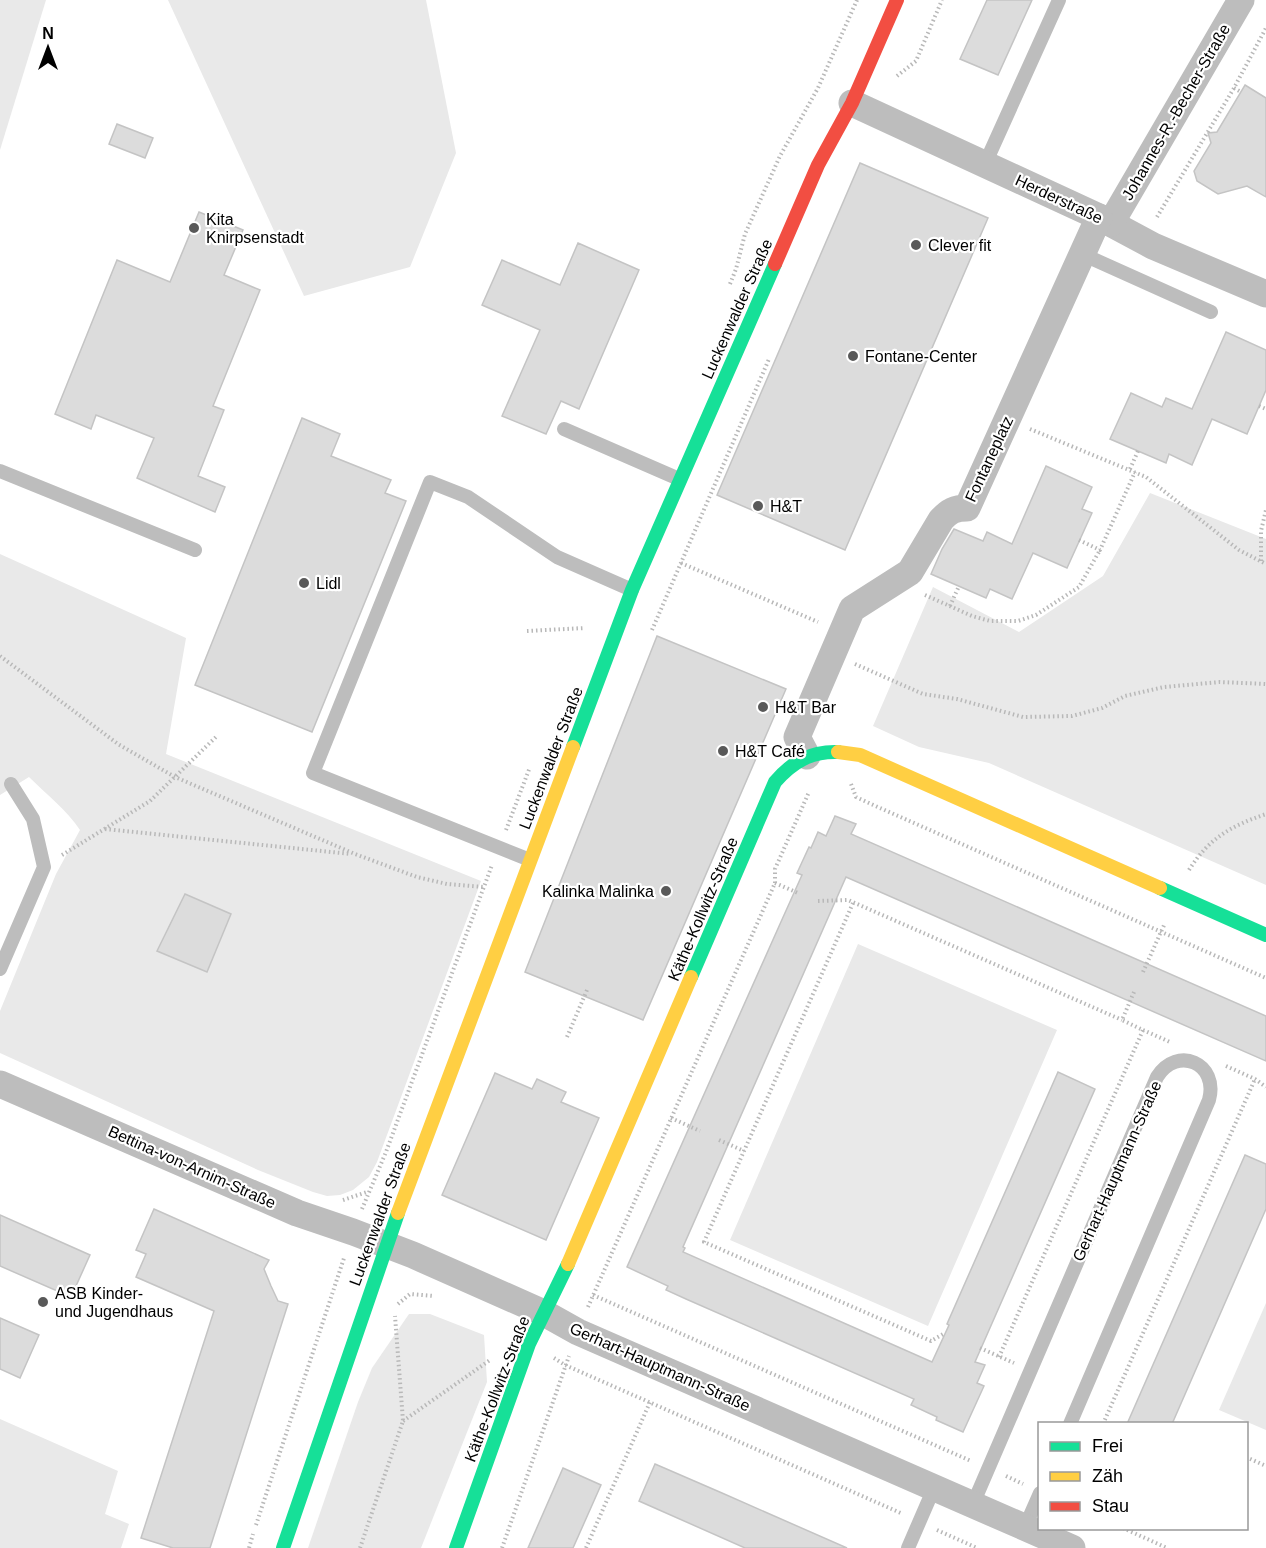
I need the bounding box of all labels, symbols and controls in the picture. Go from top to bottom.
north arrow [18,18,78,78]
street label: Johannes-R.-Becher-Straße [1119,21,1233,203]
text: N [42,25,54,42]
street label: Herderstraße [1013,171,1105,227]
place label: Kita Knirpsenstadt [206,211,304,246]
marker: Kita Knirpsenstadt [187,221,201,235]
street label: Luckenwalder Straße [698,236,776,382]
place label: Clever fit [928,237,992,254]
marker: Clever fit [909,238,923,252]
place label: Fontane-Center [865,348,978,365]
marker: Fontane-Center [846,349,860,363]
street label: Fontaneplatz [962,413,1016,505]
place label: H&T [770,498,802,515]
marker: H&T [751,499,765,513]
place label: Lidl [316,575,341,592]
marker: Lidl [297,576,311,590]
street label: Luckenwalder Straße [516,684,586,832]
place label: H&T Bar [775,699,837,716]
marker: H&T Bar [756,700,770,714]
place label: H&T Café [735,743,805,760]
marker: H&T Café [716,744,730,758]
street label: Käthe-Kollwitz-Straße [665,834,741,984]
place label: Kalinka Malinka [542,883,654,900]
marker: Kalinka Malinka [659,884,673,898]
street label: Gerhart-Hauptmann-Straße [1069,1078,1165,1264]
street label: Bettina-von-Arnim-Straße [106,1122,278,1212]
street label: Luckenwalder Straße [346,1140,414,1288]
place label: ASB Kinder- und Jugendhaus [55,1285,173,1320]
marker: ASB Kinder- und Jugendhaus [36,1295,50,1309]
street label: Käthe-Kollwitz-Straße [461,1314,533,1464]
street label: Gerhart-Hauptmann-Straße [567,1319,753,1415]
legend [1038,1422,1248,1530]
text: Frei [1092,1436,1123,1456]
text: Zäh [1092,1466,1123,1486]
text: Stau [1092,1496,1129,1516]

